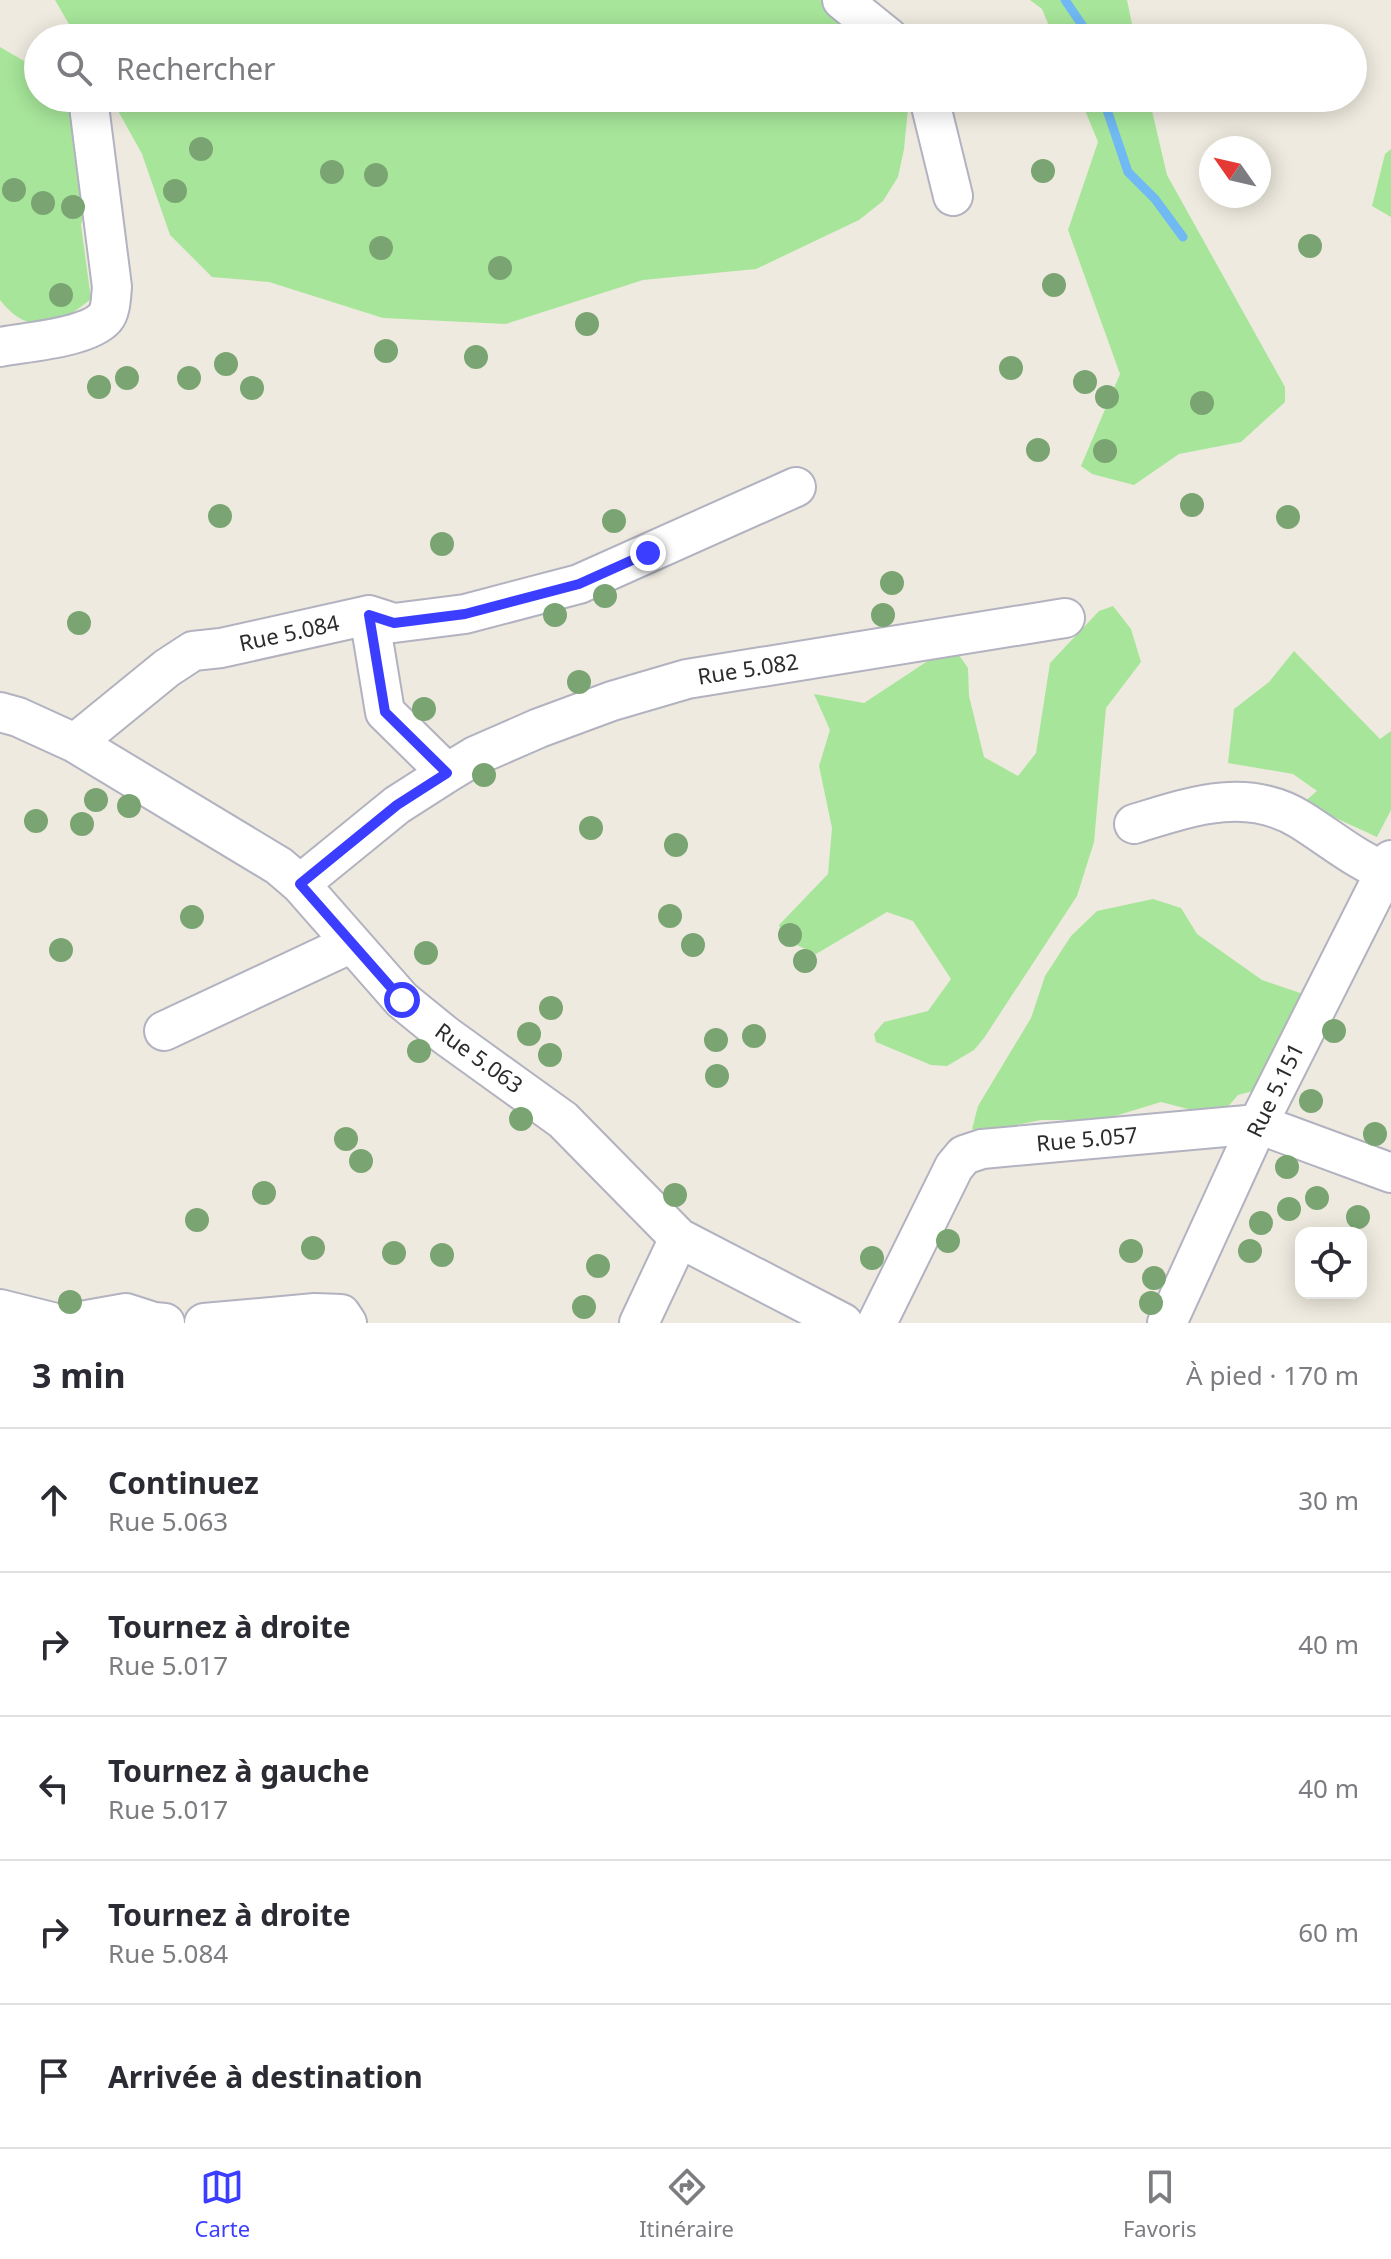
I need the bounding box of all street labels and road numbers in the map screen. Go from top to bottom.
street label: Rue 5.084 [236,607,342,657]
street label: Rue 5.082 [695,645,800,691]
street label: Rue 5.063 [430,1015,530,1099]
street label: Rue 5.151 [1238,1037,1310,1142]
street label: Rue 5.057 [1035,1119,1139,1157]

